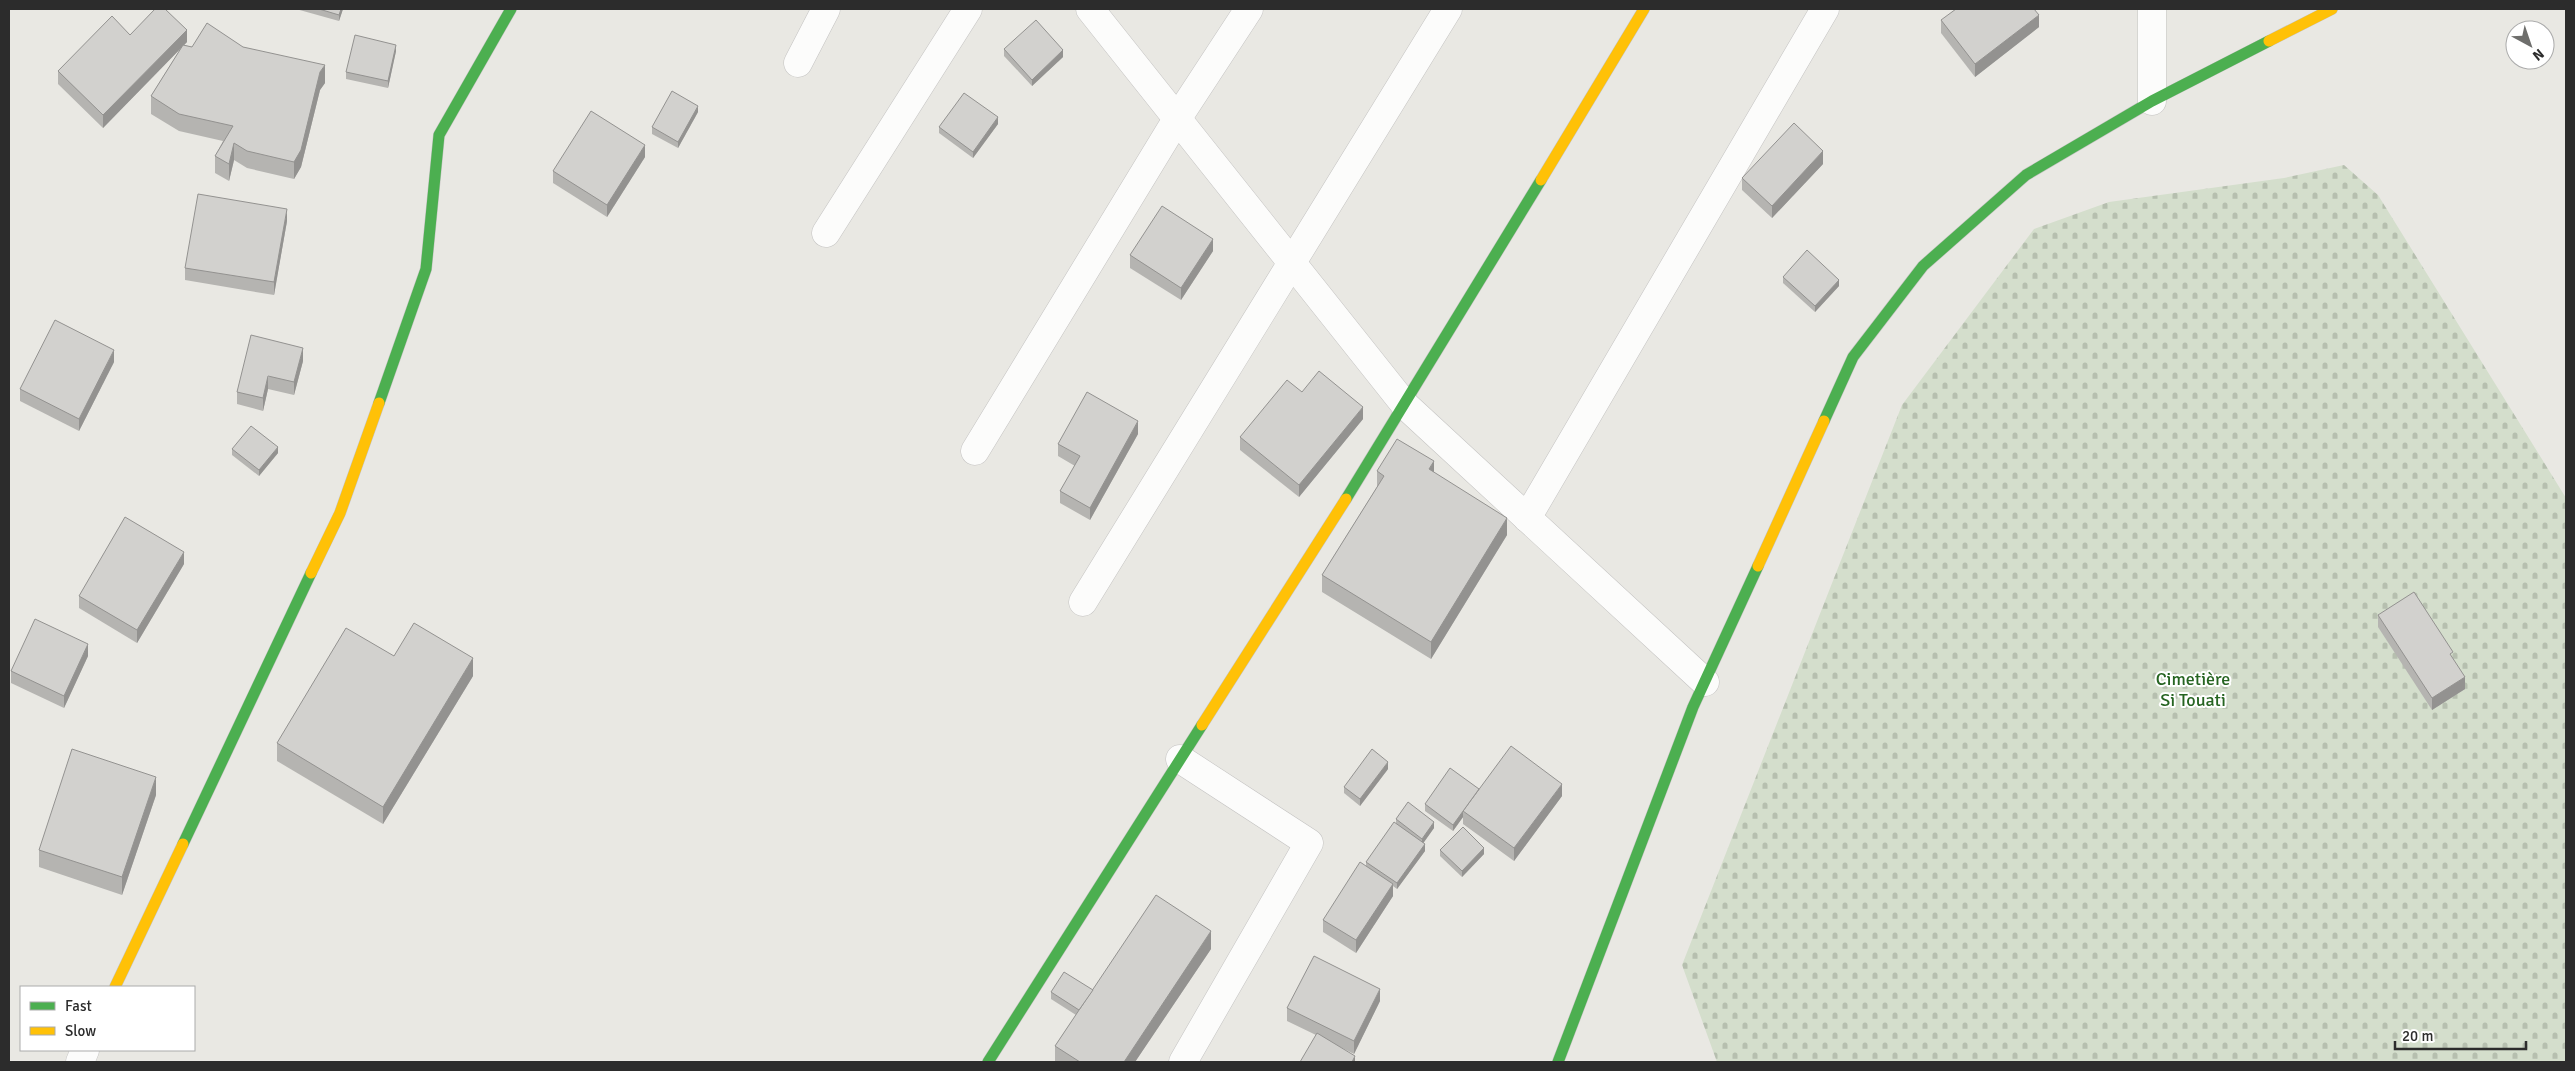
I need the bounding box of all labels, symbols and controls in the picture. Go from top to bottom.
north arrow [2505,20,2555,70]
text: N [2529,45,2547,64]
park label: Cimetière Si Touati [2156,668,2230,711]
legend [20,986,195,1051]
text: Fast [65,997,92,1015]
scale bar [2395,1018,2526,1050]
text: Slow [65,1022,96,1040]
text: 20 m [2402,1027,2433,1045]

